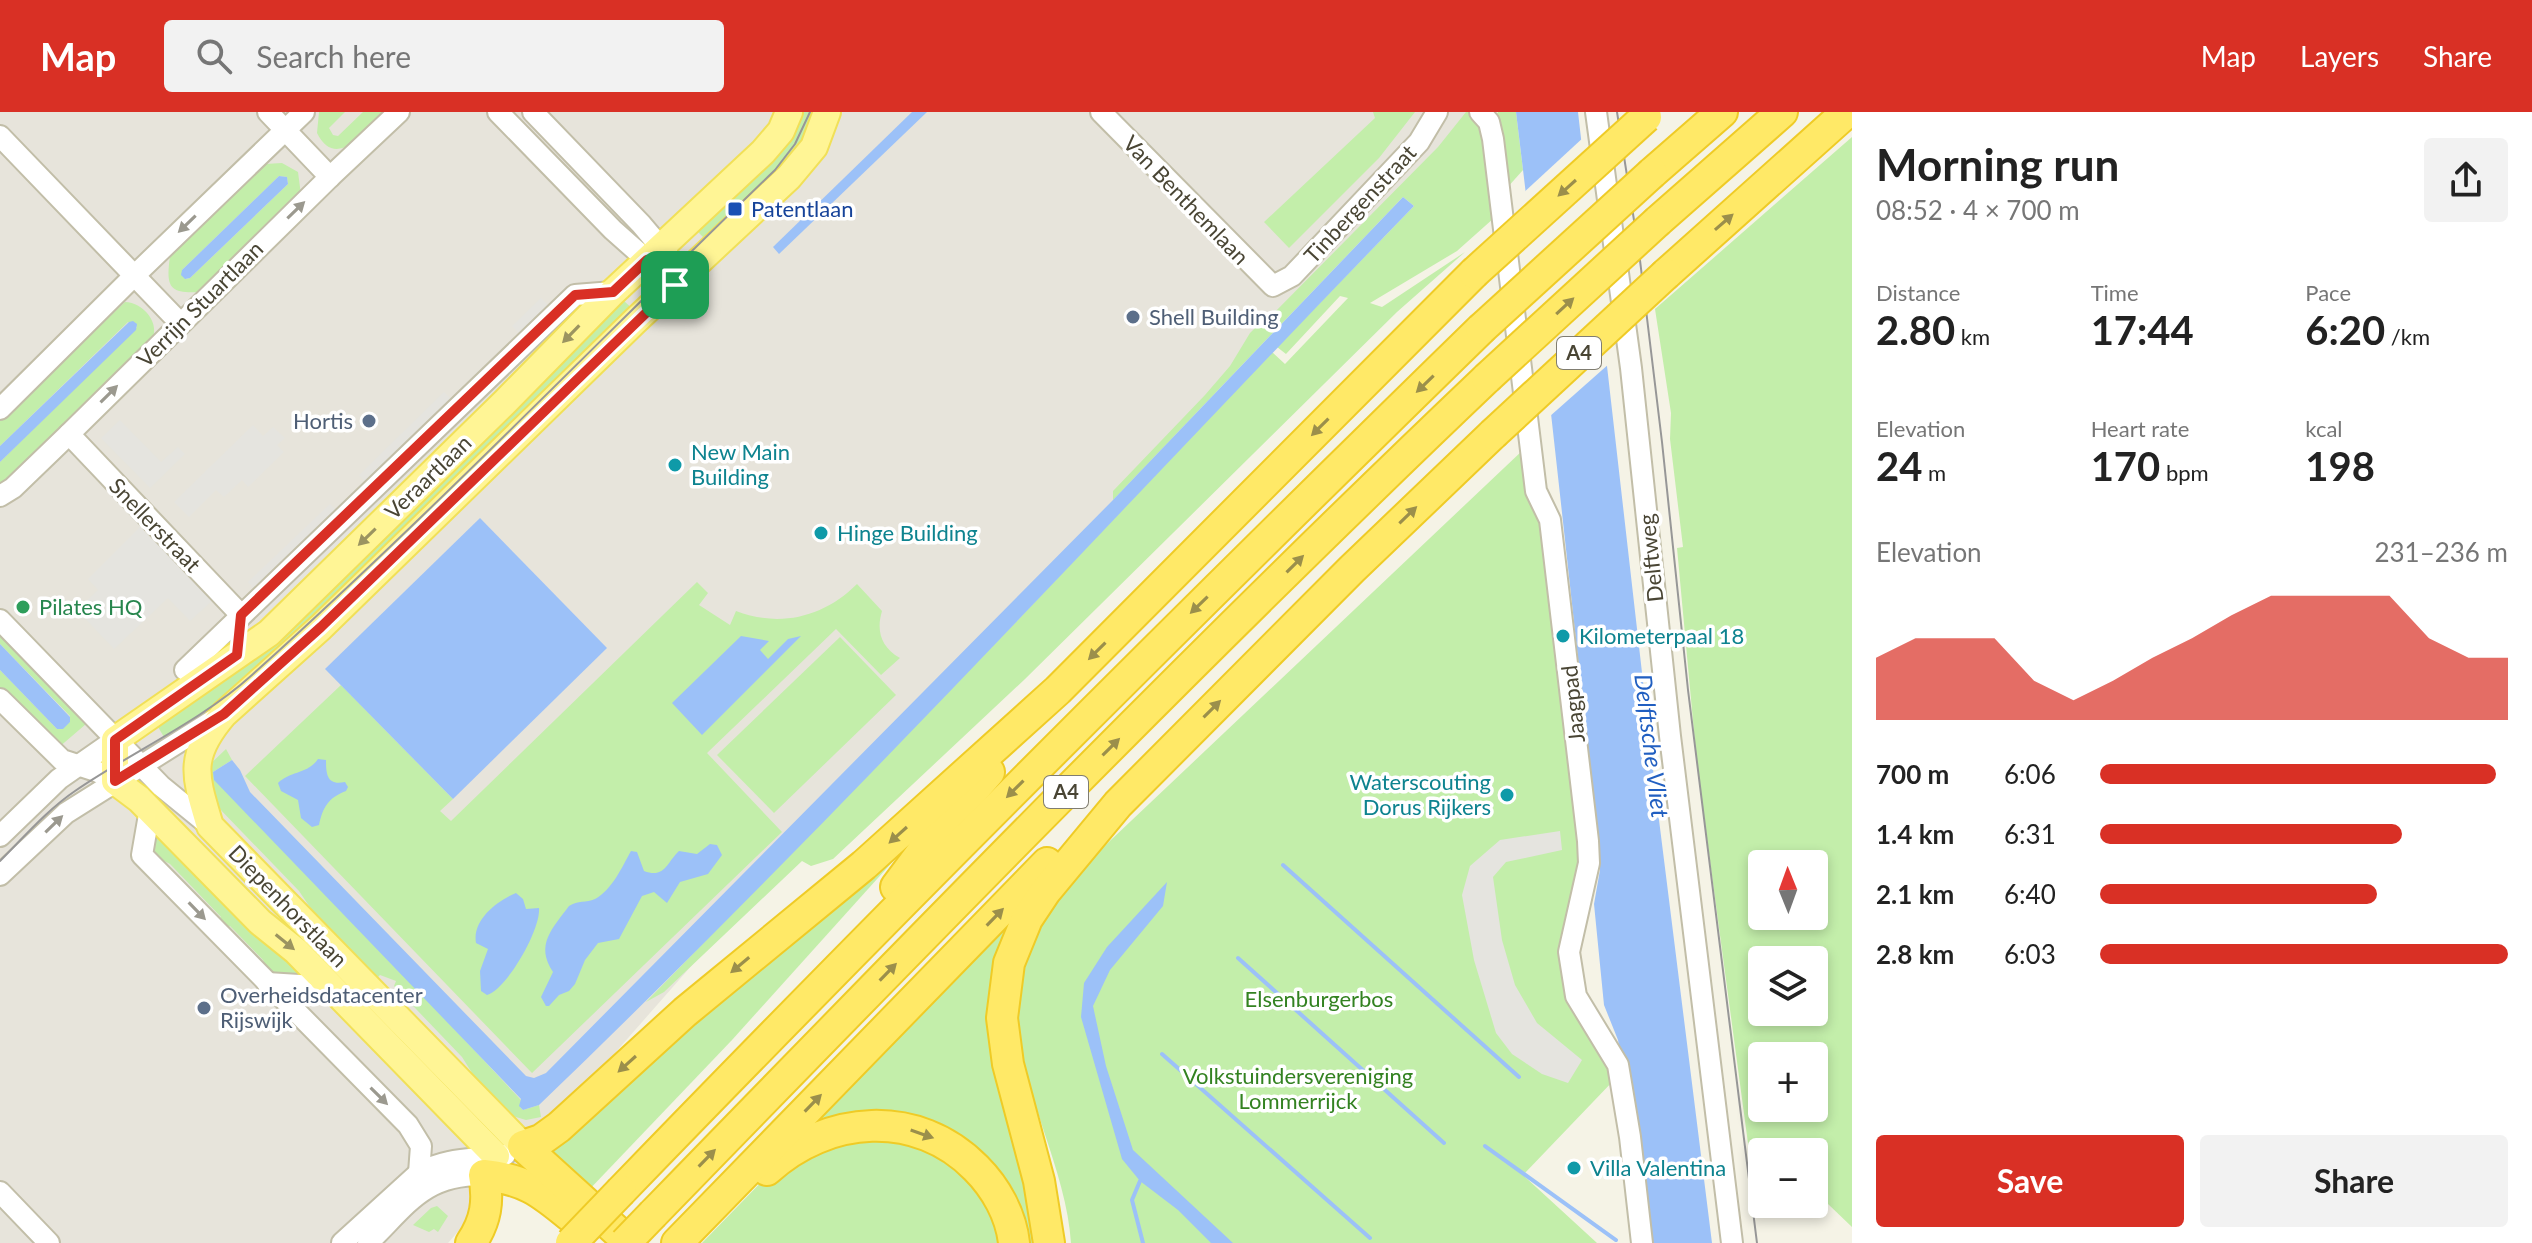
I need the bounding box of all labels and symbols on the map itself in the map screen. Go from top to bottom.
street label: Van Benthemlaan [1118,129,1255,270]
street label: Tinbergenstraat [1298,139,1421,269]
one-way arrow [1558,179,1577,197]
place label: Patentlaan [751,195,853,222]
marker: Patentlaan [726,200,744,218]
one-way arrow [286,201,305,219]
one-way arrow [1714,214,1734,231]
one-way arrow [178,215,197,233]
street label: Verrijn Stuartlaan [131,235,268,372]
pin [641,251,709,319]
one-way arrow [1555,298,1574,316]
place label: Shell Building [1149,303,1279,330]
marker: Shell Building [1124,308,1142,326]
one-way arrow [562,324,581,343]
road number: A4 [1557,337,1601,369]
one-way arrow [1416,374,1435,393]
one-way arrow [99,385,117,404]
place label: Hortis [293,407,353,434]
marker: Hortis [360,412,378,430]
one-way arrow [1311,417,1330,436]
street label: Veraartlaan [379,429,477,524]
place label: New Main Building [691,438,790,490]
marker: New Main Building [666,456,684,474]
street label: Snellerstraat [104,472,207,577]
one-way arrow [1398,506,1417,525]
street label: Delftweg [1632,513,1669,604]
place label: Hinge Building [837,519,978,546]
marker: Hinge Building [812,524,830,542]
one-way arrow [358,527,377,546]
one-way arrow [1285,555,1304,574]
place label: Pilates HQ [39,593,143,620]
one-way arrow [1190,595,1209,614]
marker: Pilates HQ [14,598,32,616]
place label: Kilometerpaal 18 [1579,622,1744,649]
marker: Kilometerpaal 18 [1554,627,1572,645]
one-way arrow [1088,641,1107,660]
street label: Jaagpad [1555,664,1590,744]
water label: Delftsche Vliet [1629,672,1676,820]
one-way arrow [1202,700,1221,719]
one-way arrow [1101,738,1120,757]
place label: Waterscouting Dorus Rijkers [1349,768,1491,820]
road number: A4 [1044,776,1088,808]
one-way arrow [1006,779,1025,798]
marker: Waterscouting Dorus Rijkers [1498,786,1516,804]
one-way arrow [44,815,63,834]
one-way arrow [888,825,907,843]
street label: Diepenhorstlaan [223,839,353,972]
north arrow [1748,850,1828,930]
one-way arrow [187,901,205,920]
one-way arrow [985,908,1004,927]
one-way arrow [275,933,295,950]
one-way arrow [730,956,750,973]
one-way arrow [879,963,897,982]
place label: Overheidsdatacenter Rijswijk [220,981,423,1033]
park label: Elsenburgerbos [1245,985,1393,1012]
marker: Overheidsdatacenter Rijswijk [195,999,213,1017]
one-way arrow [617,1054,636,1072]
park label: Volkstuindersvereniging Lommerrijck [1183,1062,1413,1114]
one-way arrow [369,1086,388,1105]
one-way arrow [803,1094,822,1113]
one-way arrow [910,1128,934,1140]
one-way arrow [698,1149,716,1168]
place label: Villa Valentina [1590,1154,1726,1181]
marker: Villa Valentina [1565,1159,1583,1177]

